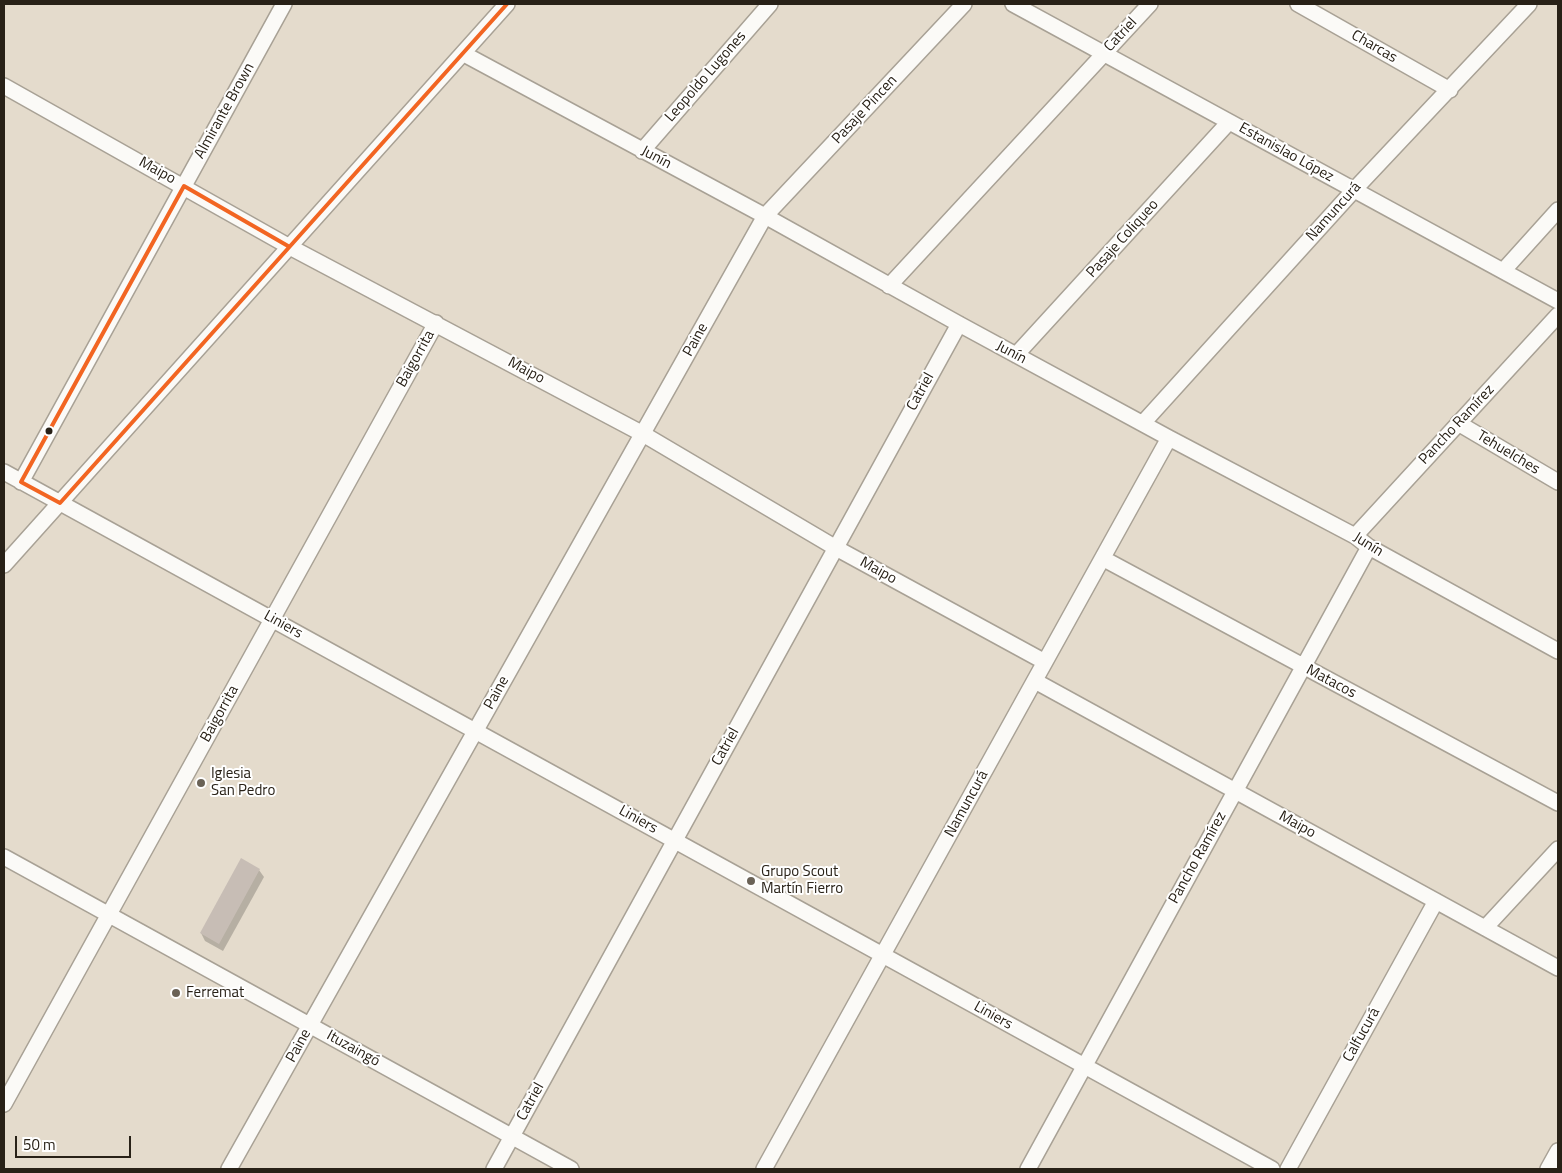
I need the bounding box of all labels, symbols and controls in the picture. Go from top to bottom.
street label: Catriel [1101,14,1141,56]
street label: Charcas [1348,27,1400,67]
street label: Leopoldo Lugones [662,28,750,126]
street label: Almirante Brown [191,60,259,162]
street label: Pasaje Pincen [829,72,901,148]
street label: Estanislao López [1235,119,1337,187]
street label: Junín [638,143,674,173]
street label: Maipo [135,154,179,188]
street label: Namuncurá [1303,179,1365,245]
street label: Pasaje Coliqueo [1083,196,1163,282]
street label: Paine [680,320,712,360]
street label: Baigorrita [393,327,439,391]
street label: Junín [993,338,1029,368]
street label: Maipo [504,354,548,388]
street label: Catriel [903,370,939,414]
street label: Pancho Ramírez [1416,381,1498,469]
unlabelled marker [44,426,54,436]
street label: Tehuelches [1473,427,1543,479]
street label: Junín [1350,529,1386,561]
street label: Maipo [856,554,900,588]
street label: Liniers [260,607,306,643]
street label: Matacos [1303,661,1359,703]
street label: Paine [481,673,513,713]
street label: Baigorrita [197,682,243,746]
street label: Catriel [708,725,744,769]
place label: Iglesia San Pedro [211,765,275,800]
street label: Namuncurá [941,768,993,840]
marker: Iglesia San Pedro [195,777,207,789]
street label: Liniers [615,802,661,838]
street label: Maipo [1275,808,1319,842]
street label: Pancho Ramírez [1165,809,1231,907]
place label: Grupo Scout Martín Fierro [761,863,843,898]
marker: Grupo Scout Martín Fierro [745,875,757,887]
place label: Ferremat [186,984,244,1002]
marker: Ferremat [170,987,182,999]
street label: Liniers [970,998,1016,1034]
street label: Calfucurá [1340,1005,1384,1065]
street label: Paine [283,1026,315,1066]
street label: Ituzaingó [323,1027,383,1071]
street label: Catriel [513,1080,549,1124]
scale bar [18,1126,134,1158]
text: 50 m [23,1133,56,1156]

